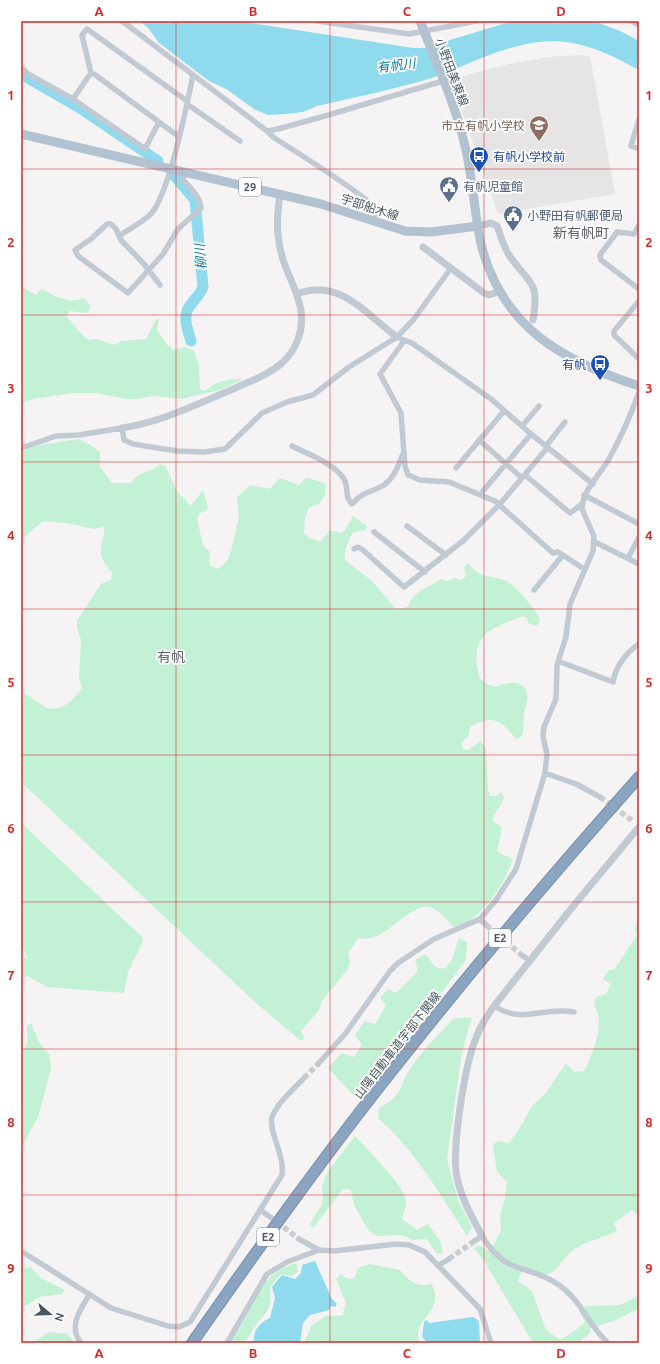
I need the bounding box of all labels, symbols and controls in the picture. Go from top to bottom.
text: A [94,4,104,18]
text: B [249,4,258,18]
text: C [403,4,412,18]
text: D [556,4,566,18]
street label: 小野田美東線 [433,36,471,108]
water label: 有帆川 [376,55,418,74]
text: 1 [7,88,15,102]
text: 1 [645,88,653,102]
school or university icon: 市立有帆小学校 [528,114,550,142]
place label: 市立有帆小学校 [441,119,525,132]
bus stop icon: 有帆小学校前 [468,145,490,173]
place label: 有帆小学校前 [493,150,565,163]
public building icon: 有帆児童館 [438,175,460,203]
road number: 29 [239,178,261,196]
place label: 有帆児童館 [463,180,523,193]
street label: 宇部船木線 [339,192,401,222]
public building icon: 小野田有帆郵便局 [502,204,524,232]
place label: 小野田有帆郵便局 [527,209,623,222]
district label: 新有帆町 [553,225,609,241]
text: 2 [7,235,15,249]
text: 2 [645,235,653,249]
water label: 柳川 [192,241,208,271]
bus stop icon: 有帆 [589,353,611,381]
place label: 有帆 [562,358,586,371]
text: 3 [7,381,15,395]
text: 3 [645,381,653,395]
text: 4 [7,528,15,542]
text: 4 [645,528,653,542]
district label: 有帆 [157,649,185,665]
text: 5 [7,675,15,689]
text: 5 [645,675,653,689]
text: 6 [7,821,15,835]
text: 6 [645,821,653,835]
road number: E2 [489,929,511,947]
text: 7 [7,968,15,982]
text: 7 [645,968,653,982]
street label: 山陽自動車道宇部下関線 [351,989,443,1101]
text: 8 [7,1115,15,1129]
text: 8 [645,1115,653,1129]
road number: E2 [257,1228,279,1246]
text: 9 [7,1261,15,1275]
text: 9 [645,1261,653,1275]
north arrow [30,1294,70,1334]
text: N [52,1311,66,1323]
text: A [94,1346,104,1360]
text: B [249,1346,258,1360]
text: C [403,1346,412,1360]
text: D [556,1346,566,1360]

